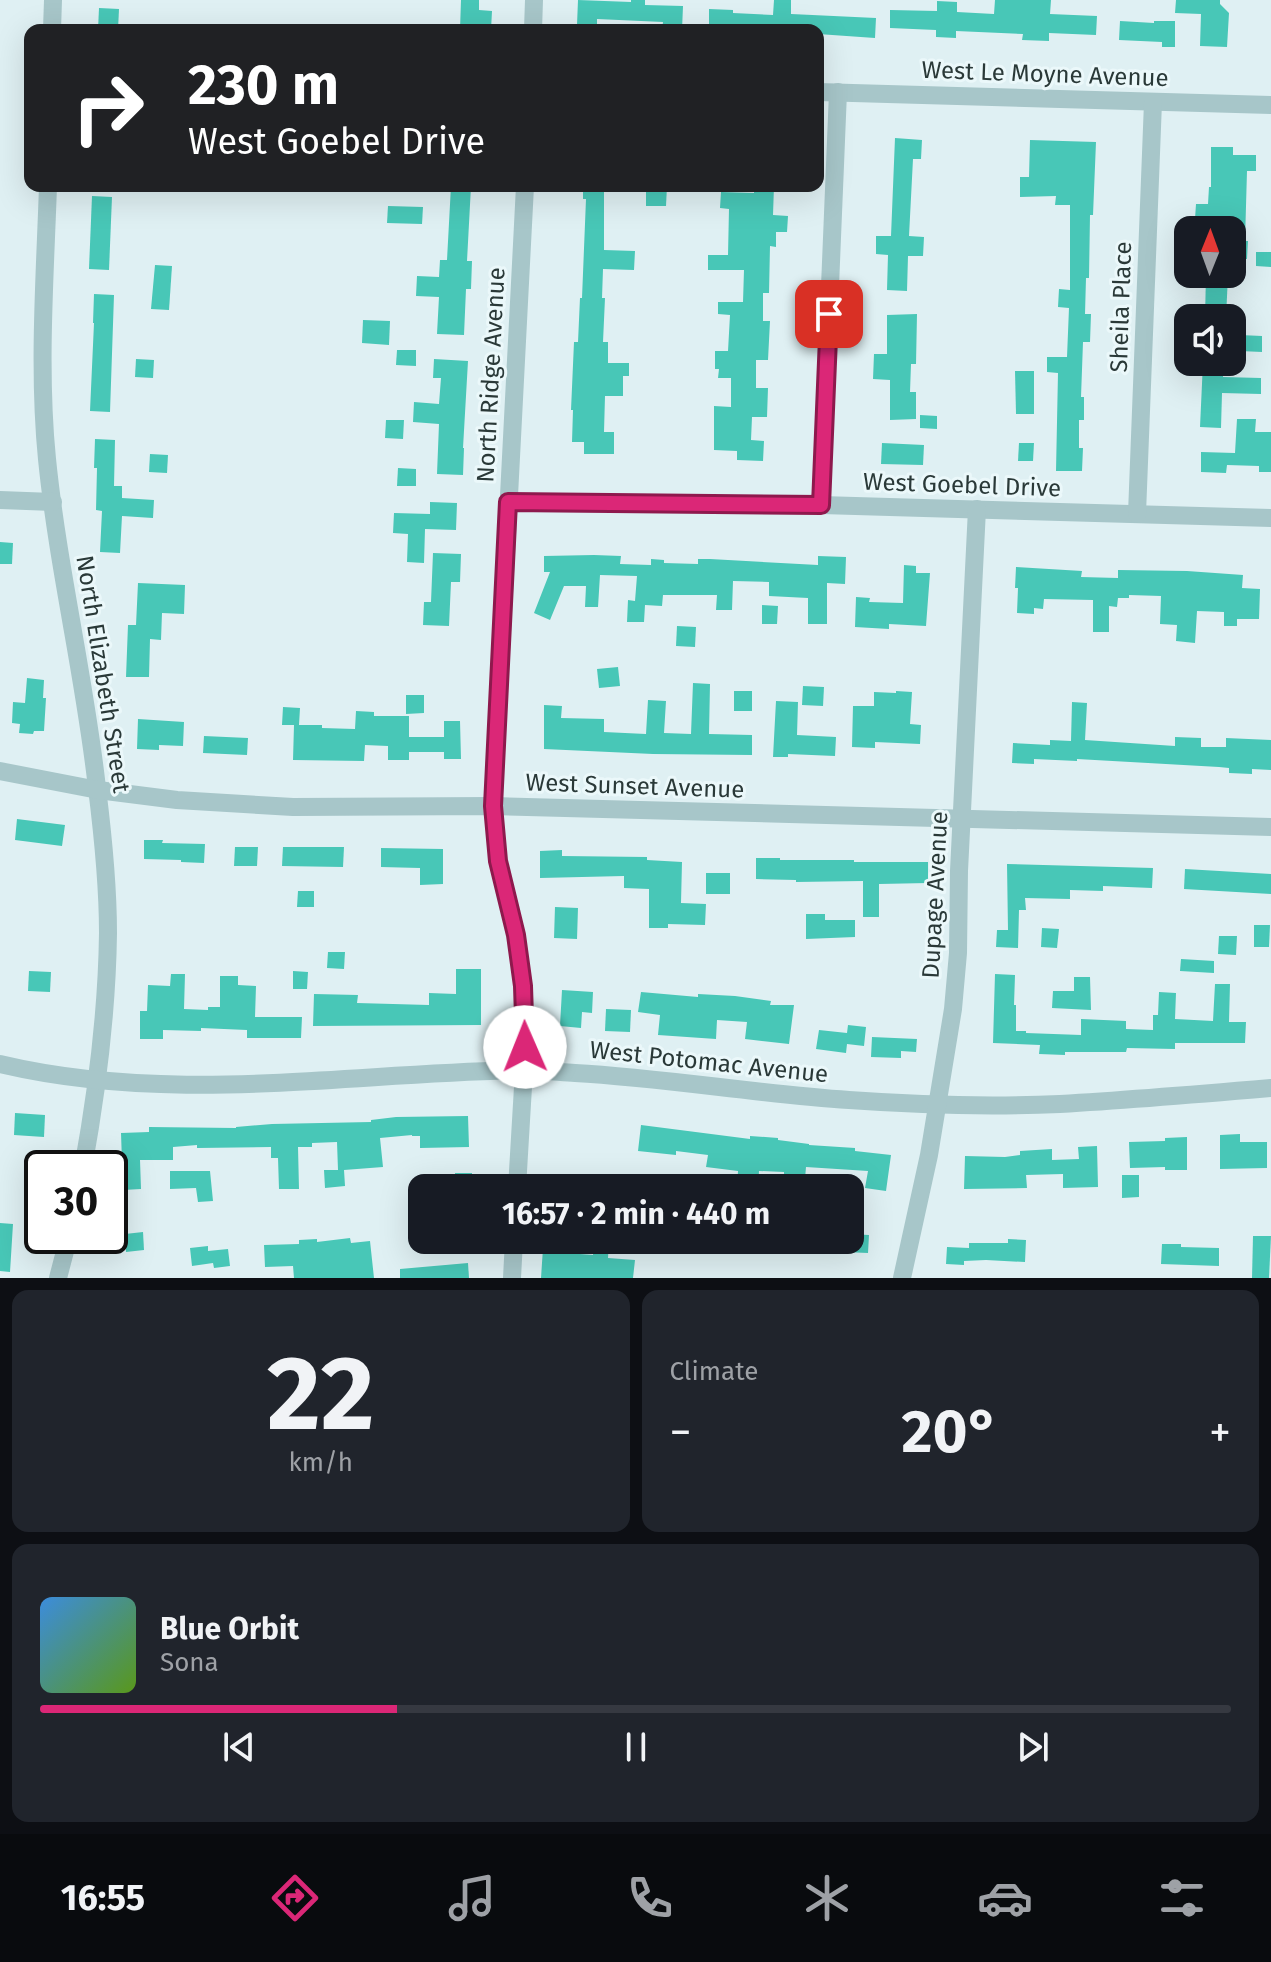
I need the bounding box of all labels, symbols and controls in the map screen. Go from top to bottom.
text: 230 m [188,52,339,119]
icon: right [56,56,160,160]
street label: West Le Moyne Avenue [921,56,1169,92]
text: West Goebel Drive [188,120,485,164]
north arrow [1174,216,1246,288]
map controls [1174,216,1246,376]
street label: Sheila Place [1105,241,1137,373]
street label: North Ridge Avenue [471,267,511,483]
pin [795,280,863,348]
icon: arrive [807,292,851,336]
button: sound [1174,304,1246,376]
street label: West Goebel Drive [862,468,1062,502]
street label: North Elizabeth Street [70,553,136,795]
street label: West Sunset Avenue [525,768,745,804]
street label: Dupage Avenue [917,811,953,979]
position arrow [483,1005,567,1089]
street label: West Potomac Avenue [588,1036,830,1088]
speed limit sign: 30 [24,1150,128,1254]
text: 16:57 · 2 min · 440 m [502,1196,770,1232]
text: 22 [267,1332,375,1457]
text: Climate [670,1356,758,1387]
text: 20° [902,1396,999,1468]
text: − [670,1406,692,1459]
text: + [1209,1406,1231,1459]
text: km/h [289,1447,353,1478]
text: Blue Orbit [160,1611,299,1647]
text: Sona [160,1647,219,1678]
icon: previous [217,1725,261,1769]
icon: pause [614,1725,658,1769]
icon: next [1011,1725,1055,1769]
icon: directions [267,1870,323,1926]
icon: music [444,1870,500,1926]
icon: phone [622,1870,678,1926]
icon: climate [799,1870,855,1926]
icon: car [977,1870,1033,1926]
icon: filters [1154,1870,1210,1926]
text: 16:55 [61,1876,145,1920]

